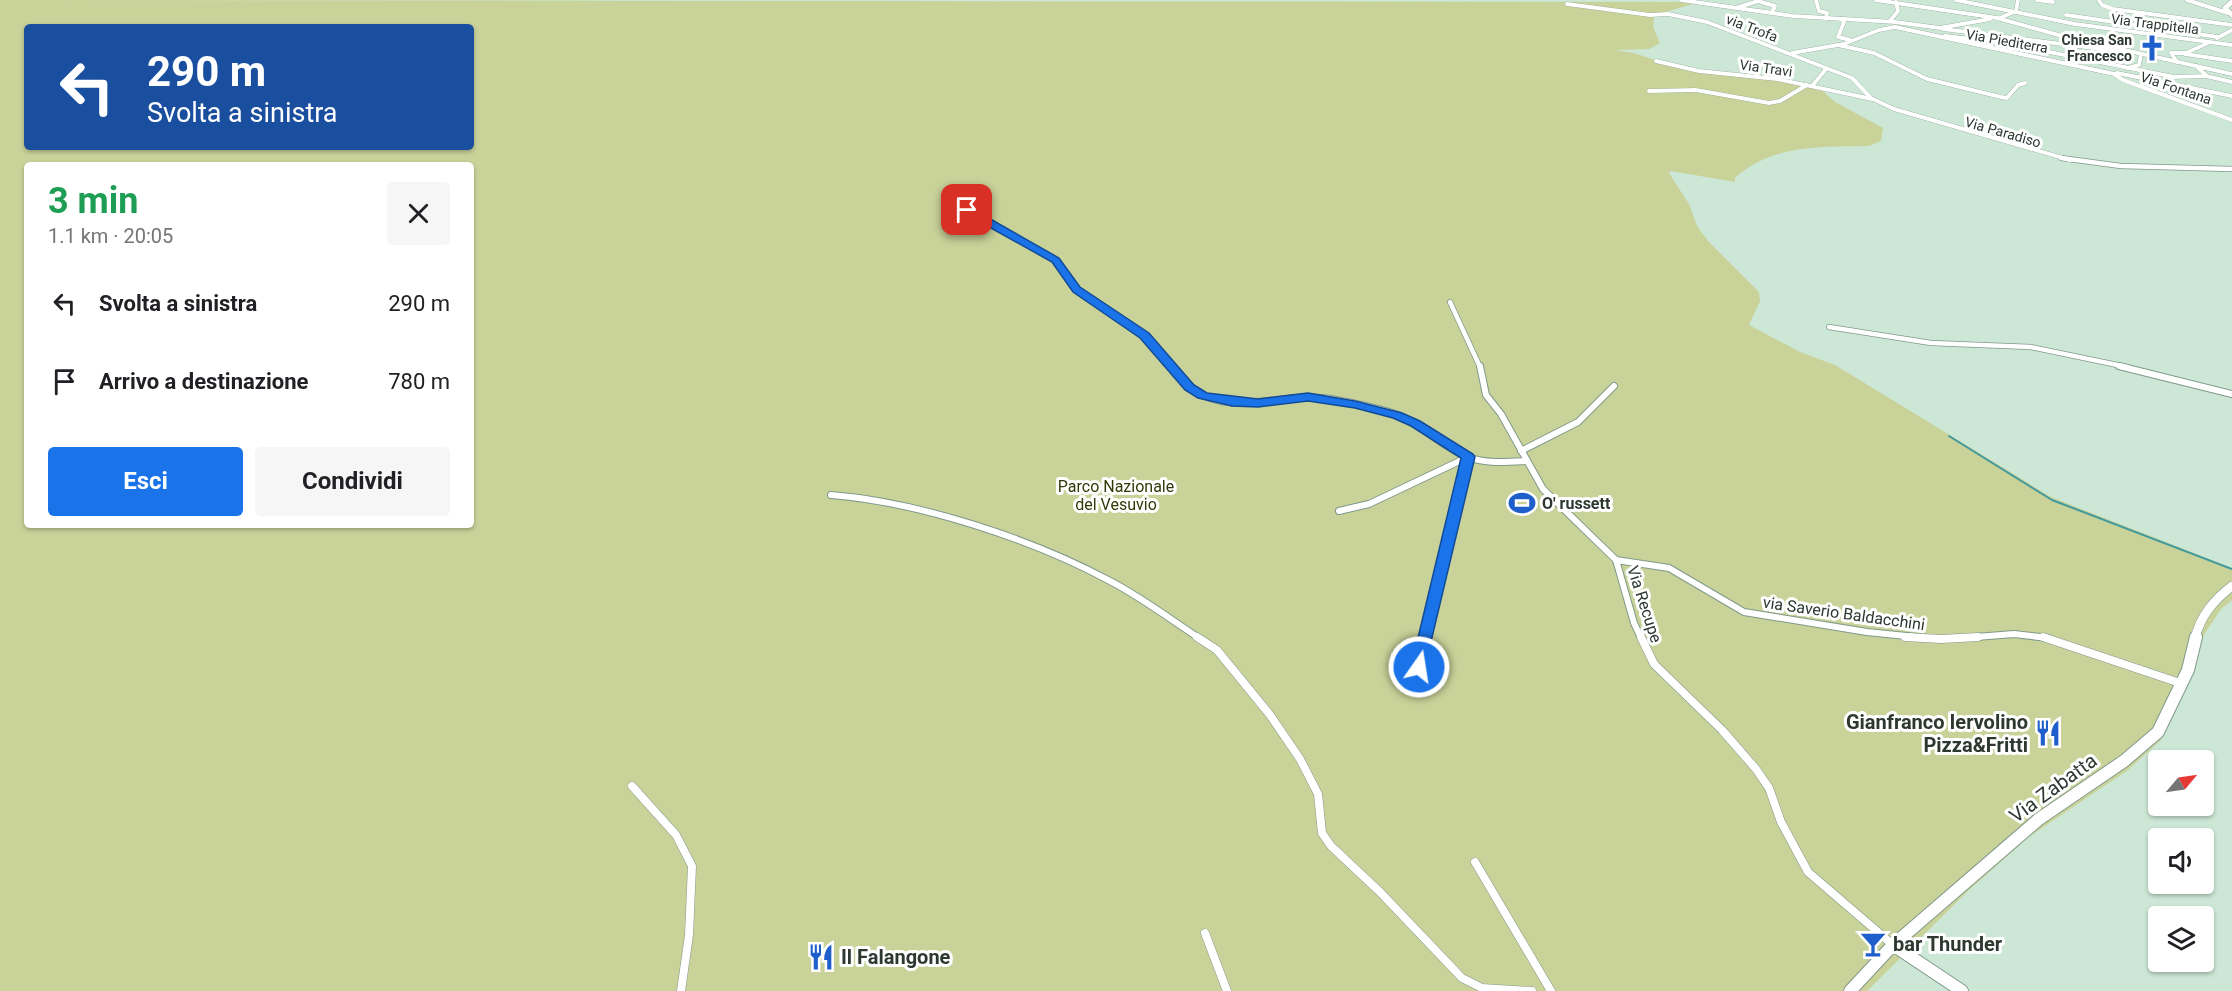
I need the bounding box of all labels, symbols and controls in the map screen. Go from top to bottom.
street label: via Trofa [1724,11,1780,45]
street label: Via Trappitella [2110,11,2200,37]
street label: Via Piediterra [1965,26,2049,56]
place label: Chiesa San Francesco [2062,32,2132,64]
church icon: Chiesa San Francesco [2137,33,2167,63]
text: 290 m [147,47,266,96]
icon: left [48,48,126,126]
street label: Via Travi [1739,56,1793,80]
street label: Via Fontana [2138,68,2214,108]
text: Svolta a sinistra [147,97,338,129]
street label: Via Paradiso [1963,114,2043,150]
text: 3 min [48,180,139,222]
button: close [387,182,450,245]
pin [941,184,992,235]
icon: arrive [950,193,983,226]
text: 1.1 km · 20:05 [48,224,173,248]
icon: left [48,287,81,320]
text: Svolta a sinistra [99,291,257,316]
text: 290 m [388,291,450,316]
icon: arrive [48,365,81,398]
text: Arrivo a destinazione [99,369,308,394]
text: 780 m [388,369,450,394]
button: Esci [48,447,243,516]
button: Condividi [255,447,450,516]
park label: Parco Nazionale del Vesuvio [1058,477,1174,514]
sports icon: O' russett [1507,488,1537,518]
place label: O' russett [1542,494,1611,513]
street label: Via Recupe [1623,563,1666,645]
street label: via Saverio Baldacchini [1762,593,1926,634]
position arrow [1387,635,1451,699]
place label: Gianfranco Iervolino Pizza&Fritti [1846,710,2028,757]
restaurant icon: Gianfranco Iervolino Pizza&Fritti [2033,718,2063,748]
street label: Via Zabatta [2005,748,2101,828]
north arrow [2148,750,2214,816]
map controls [2148,750,2214,972]
button: sound [2148,828,2214,894]
button: layers [2148,906,2214,972]
bar icon: bar Thunder [1858,929,1888,959]
place label: bar Thunder [1893,932,2003,956]
restaurant icon: Il Falangone [806,942,836,972]
place label: Il Falangone [841,945,951,969]

